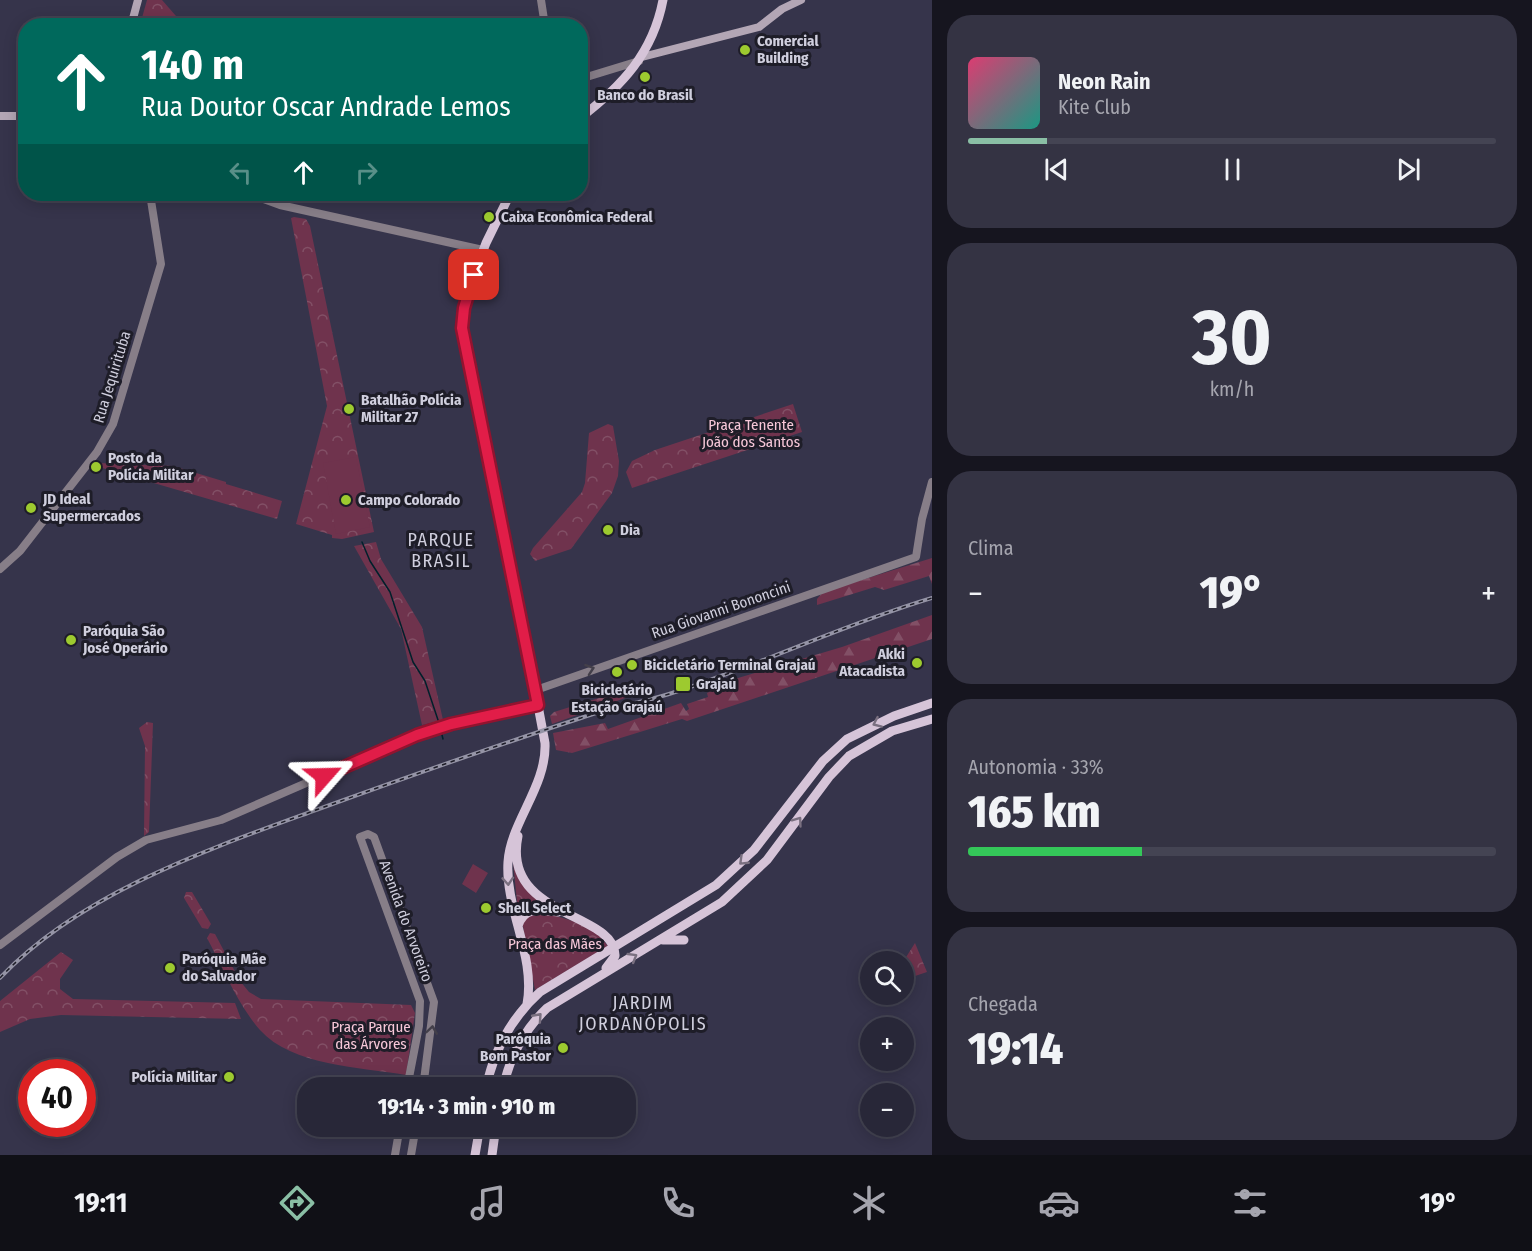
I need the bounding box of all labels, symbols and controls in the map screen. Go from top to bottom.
place label: Comercial Building [757,32,819,67]
text: 140 m [141,40,244,90]
icon: ahead [42,42,120,120]
marker: Comercial Building [738,43,752,57]
text: Neon Rain [1058,68,1151,95]
marker: Banco do Brasil [638,70,652,84]
place label: Banco do Brasil [597,86,694,104]
text: Rua Doutor Oscar Andrade Lemos [141,91,511,123]
text: Kite Club [1058,95,1131,119]
icon: previous [1040,153,1073,186]
icon: pause [1216,153,1249,186]
icon: next [1392,153,1425,186]
icon: left [224,156,257,189]
icon: ahead [287,156,320,189]
icon: right [350,156,383,189]
place label: Caixa Econômica Federal [501,208,653,226]
marker: Caixa Econômica Federal [482,210,496,224]
pin [448,249,499,300]
icon: arrive [457,258,490,291]
text: 30 [1192,291,1272,385]
street label: Rua Jequirituba [90,329,134,425]
text: km/h [1210,377,1254,401]
place label: Batalhão Polícia Militar 27 [361,391,462,426]
marker: Batalhão Polícia Militar 27 [342,402,356,416]
park label: Praça Tenente João dos Santos [702,416,800,451]
place label: Posto da Polícia Militar [108,449,194,484]
marker: Posto da Polícia Militar [89,460,103,474]
place label: JD Ideal Supermercados [42,490,141,525]
place label: Campo Colorado [358,491,460,509]
marker: Campo Colorado [339,493,353,507]
marker: JD Ideal Supermercados [24,501,38,515]
place label: Dia [620,521,641,539]
marker: Dia [601,523,615,537]
district label: PARQUE BRASIL [408,529,474,572]
text: Clima [968,536,1013,560]
text: 19° [1200,566,1264,620]
text: − [968,574,983,614]
text: + [1481,574,1496,614]
street label: Rua Giovanni Bononcini [649,578,793,642]
place label: Paróquia São José Operário [82,622,168,657]
marker: Paróquia São José Operário [64,633,78,647]
place label: Akki Atacadista [838,645,906,680]
place label: Bicicletário Terminal Grajaú [644,656,816,674]
marker: Akki Atacadista [910,656,924,670]
marker: Bicicletário Terminal Grajaú [625,658,639,672]
one-way arrow [584,664,595,677]
marker: Bicicletário Estação Grajaú [610,665,624,679]
marker: Grajaú [674,675,692,693]
place label: Grajaú [696,675,736,693]
place label: Bicicletário Estação Grajaú [571,681,663,717]
one-way arrow [872,716,883,728]
position arrow [292,744,356,808]
text: Autonomia · 33% [968,755,1104,779]
text: 165 km [968,785,1100,839]
one-way arrow [790,816,801,827]
one-way arrow [740,854,750,865]
street label: Avenida do Arvoreiro [376,858,436,984]
one-way arrow [501,876,514,885]
place label: Shell Select [498,899,572,917]
marker: Shell Select [479,901,493,915]
park label: Praça das Mães [508,935,602,953]
place label: Paróquia Mãe do Salvador [182,950,267,985]
map controls [860,951,914,1137]
button: search [860,951,914,1005]
one-way arrow [627,952,637,964]
marker: Paróquia Mãe do Salvador [163,961,177,975]
district label: JARDIM JORDANÓPOLIS [579,992,707,1035]
text: Chegada [968,992,1038,1016]
one-way arrow [531,1014,542,1024]
button: + [860,1017,914,1071]
park label: Praça Parque das Árvores [331,1018,411,1053]
text: 19:14 [968,1022,1063,1076]
one-way arrow [425,1025,437,1034]
place label: Paróquia Bom Pastor [480,1030,552,1065]
marker: Paróquia Bom Pastor [556,1041,570,1055]
speed limit sign: 40 [18,1059,96,1137]
place label: Polícia Militar [132,1068,217,1086]
marker: Polícia Militar [222,1070,236,1084]
button: − [860,1083,914,1137]
text: 19:14 · 3 min · 910 m [378,1093,555,1120]
icon: directions [276,1182,318,1224]
icon: music [467,1182,509,1224]
icon: phone [657,1182,699,1224]
icon: climate [848,1182,890,1224]
icon: car [1038,1182,1080,1224]
icon: filters [1229,1182,1271,1224]
text: 19:11 [74,1187,127,1219]
text: 19° [1420,1187,1458,1219]

